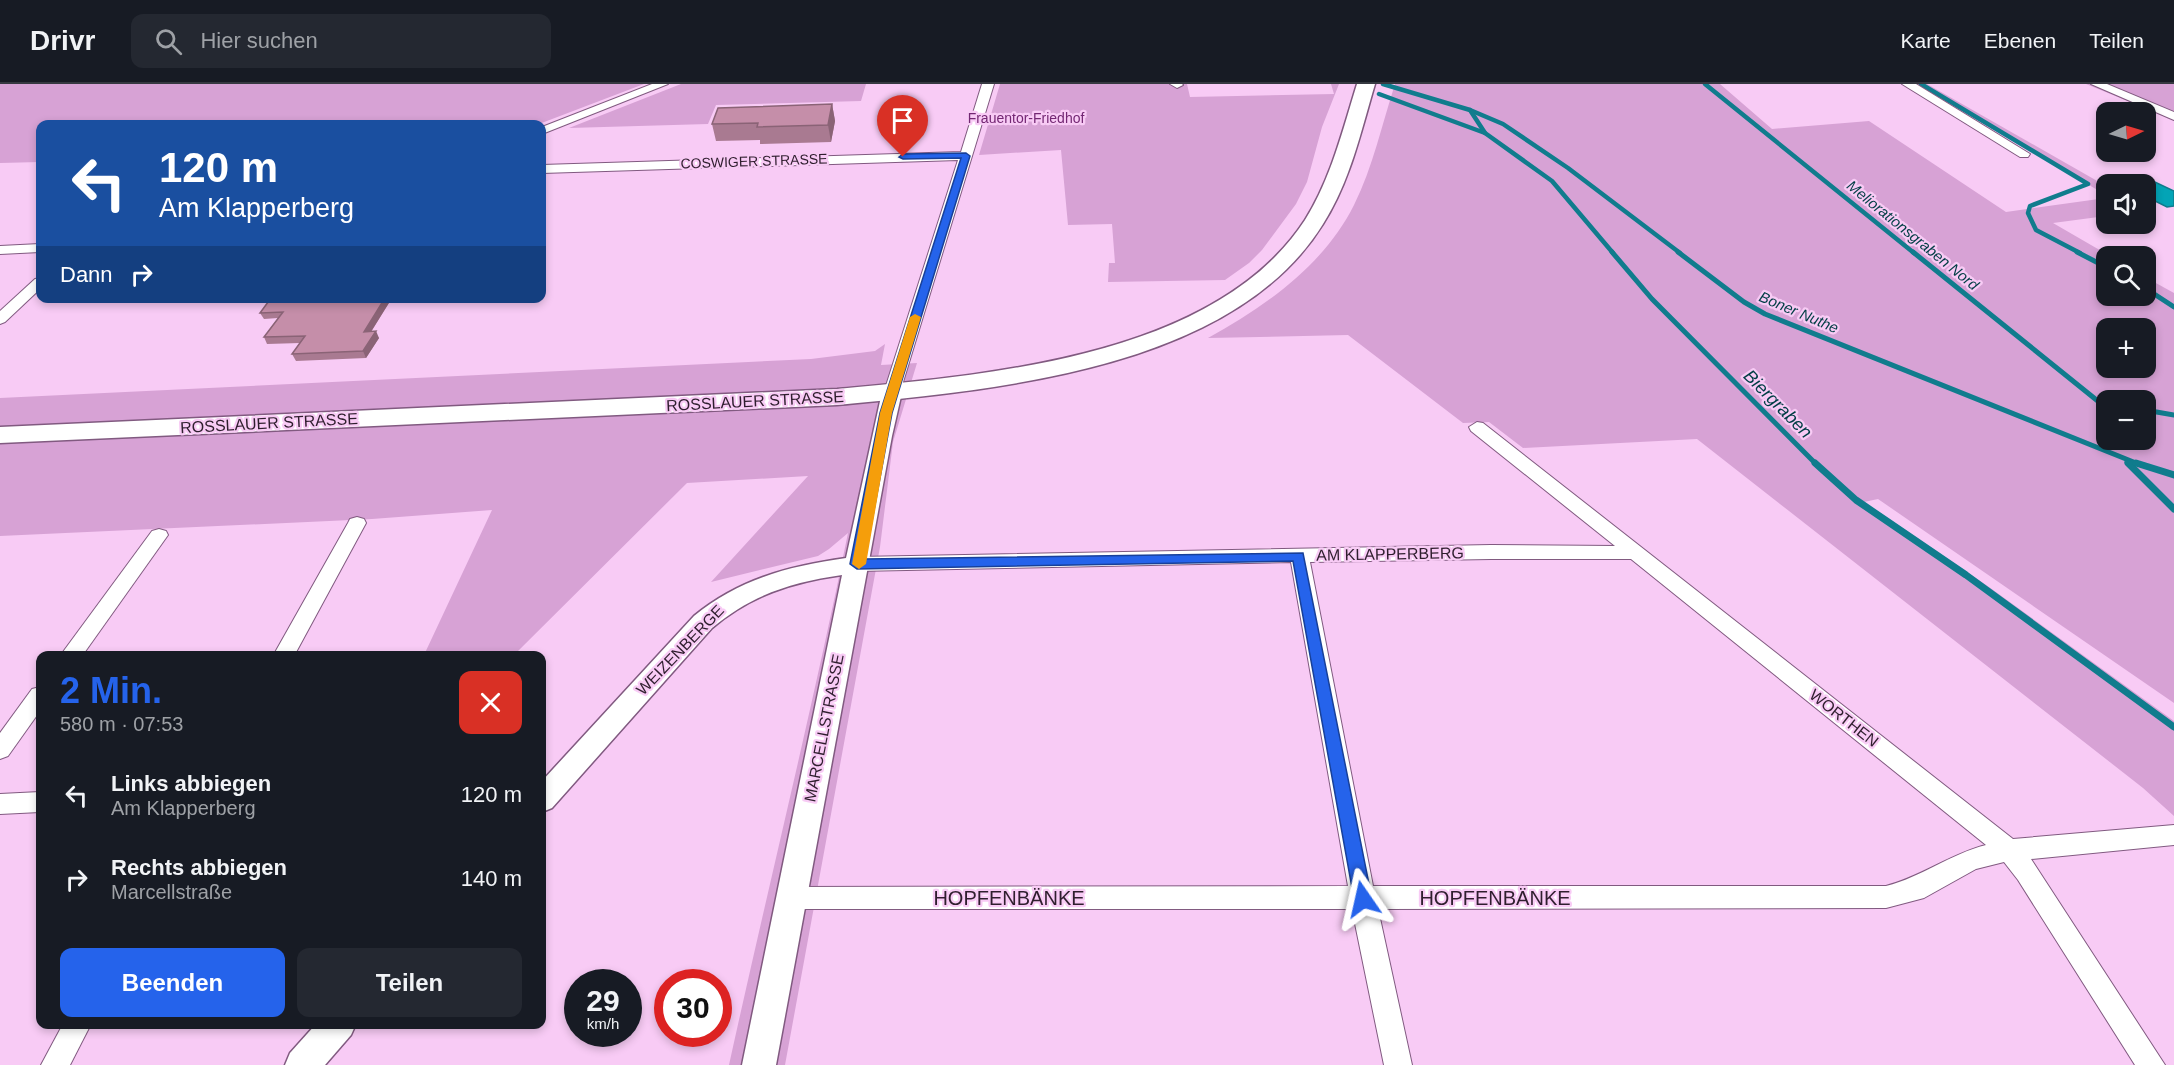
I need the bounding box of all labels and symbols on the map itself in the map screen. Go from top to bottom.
pin [877,95,928,157]
north arrow [2096,102,2156,162]
park label: Frauentor-Friedhof [968,110,1084,126]
street label: COSWIGER STRASSE [680,150,828,172]
water label: Meliorationsgraben Nord [1844,177,1983,294]
water label: Boner Nuthe [1757,288,1841,336]
water label: Biergraben [1740,366,1816,442]
street label: ROSSLAUER STRASSE [666,388,844,414]
street label: ROSSLAUER STRASSE [180,410,358,436]
street label: AM KLAPPERBERG [1316,544,1464,564]
street label: WEIZENBERGE [633,602,727,698]
street label: MARCELLSTRASSE [801,653,847,803]
street label: WORTHEN [1806,686,1882,750]
position arrow [1331,867,1395,931]
street label: HOPFENBÄNKE [933,887,1085,909]
street label: HOPFENBÄNKE [1419,887,1571,909]
speed limit sign: 30 [654,969,732,1047]

